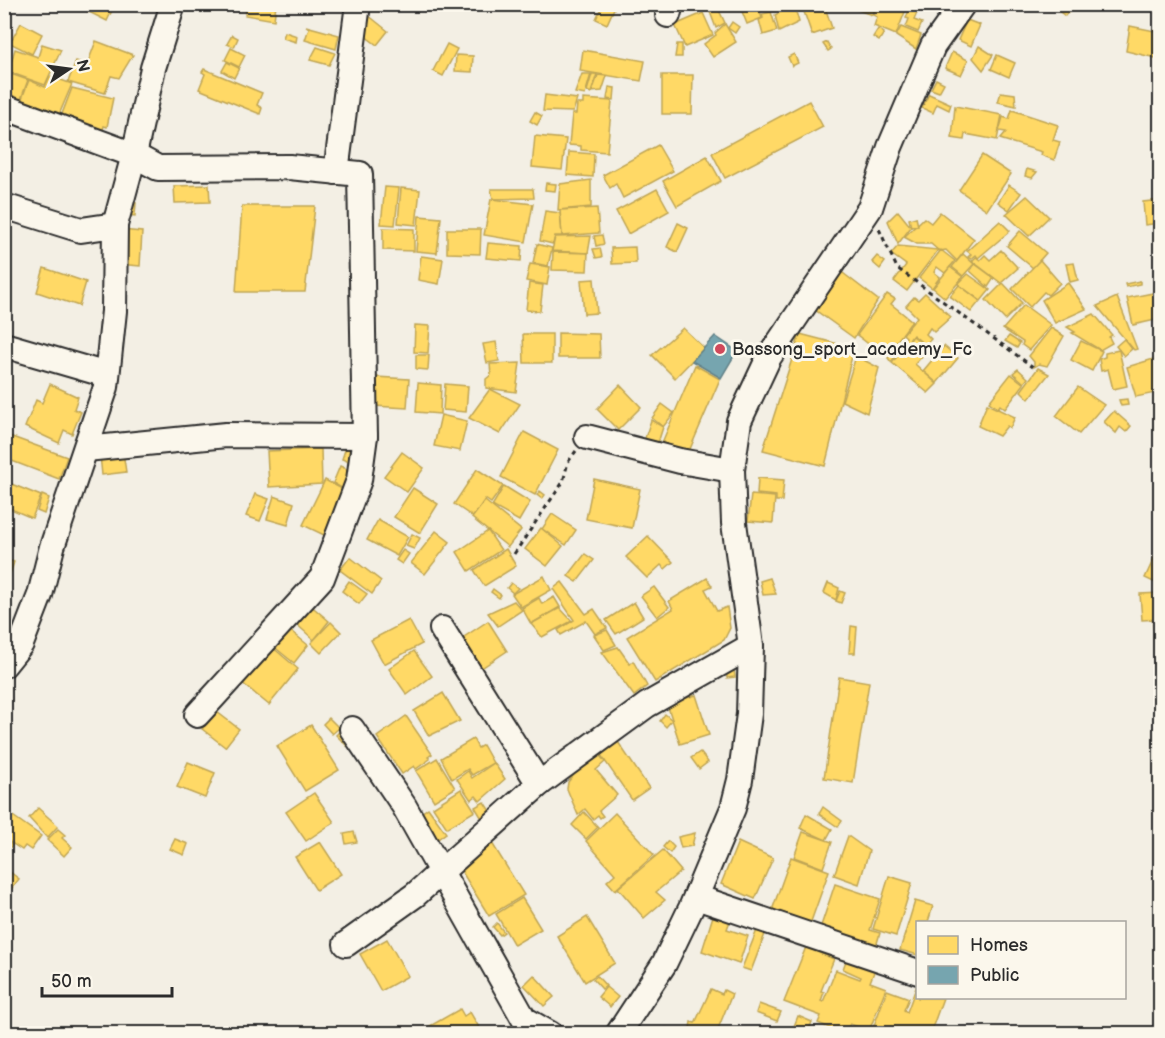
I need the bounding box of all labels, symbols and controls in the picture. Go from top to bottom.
north arrow [39,39,99,99]
text: N [72,58,93,74]
place label: Bassong_sport_academy_Fc [732,339,972,360]
marker: Bassong_sport_academy_Fc [713,342,727,356]
legend [916,921,1126,999]
text: Homes [970,935,1028,956]
scale bar [42,960,172,998]
text: Public [970,965,1019,986]
text: 50 m [51,971,92,992]

